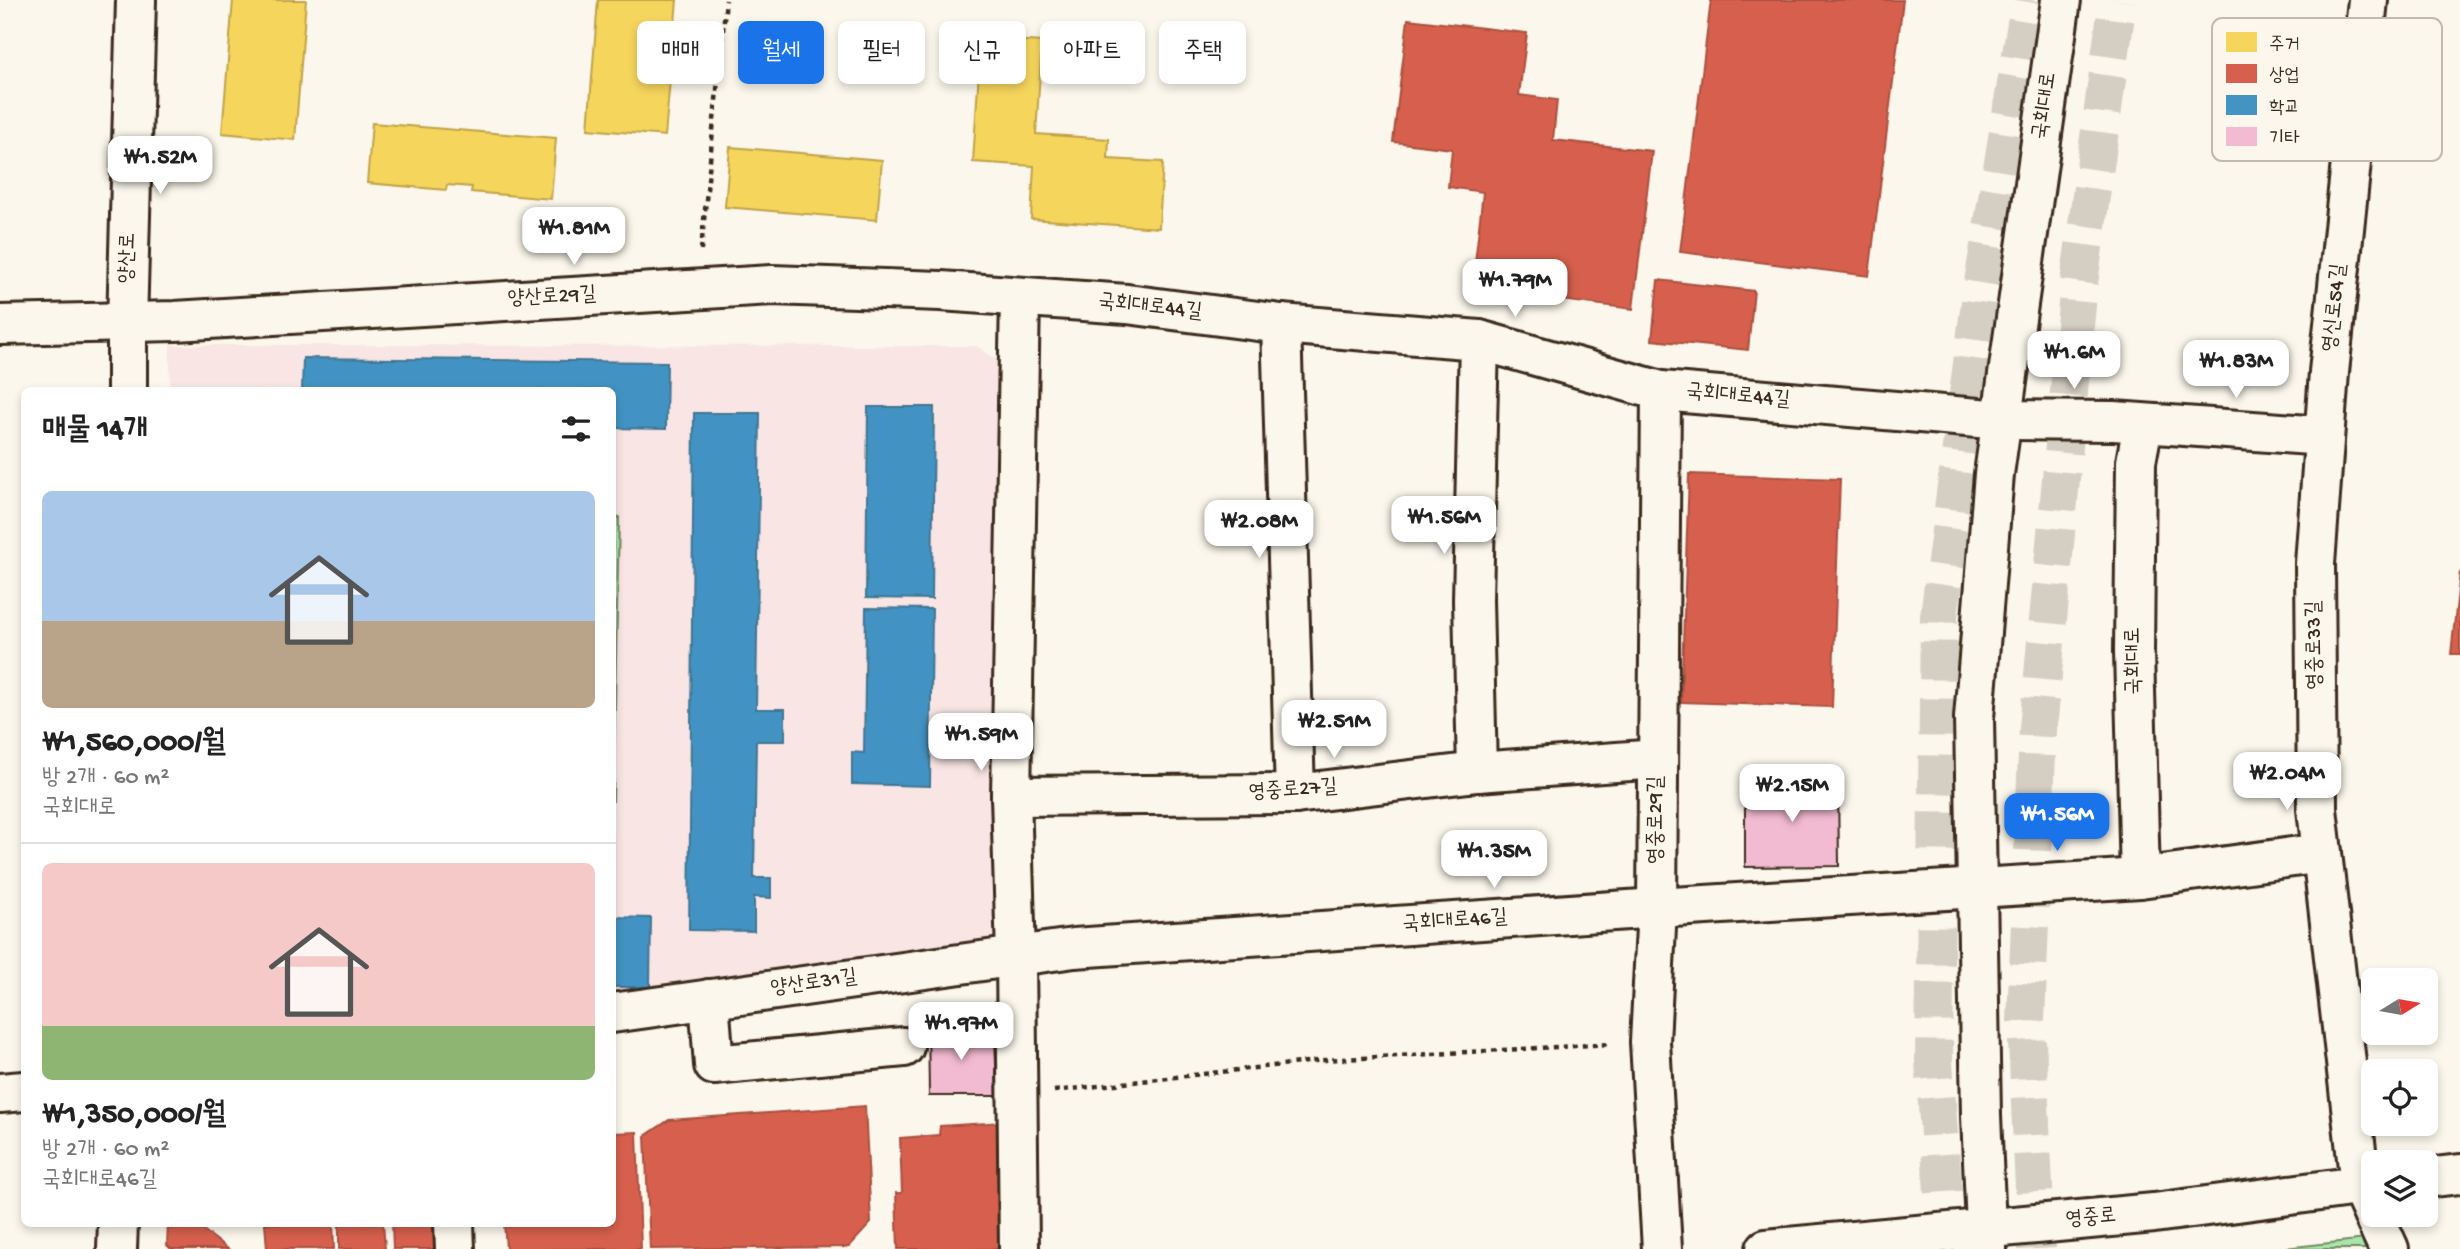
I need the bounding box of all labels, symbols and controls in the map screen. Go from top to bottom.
legend [2212,18,2442,161]
chip: 매매 [637,21,724,84]
chip: 월세 [738,21,824,84]
chip: 필터 [838,21,925,84]
chip: 신규 [939,21,1026,84]
chip: 아파트 [1040,21,1145,84]
chip: 주택 [1159,21,1246,84]
text: 주거 [2269,34,2300,57]
text: 상업 [2269,65,2300,88]
street label: 국회대로 [2029,71,2063,141]
text: 학교 [2269,97,2300,120]
text: 기타 [2269,128,2300,151]
pin: ₩1.52M [103,136,217,196]
text: ₩1.52M [124,145,196,172]
pin: ₩1.81M [517,208,631,267]
text: ₩1.81M [538,216,610,243]
street label: 양산로 [116,232,142,284]
pin: ₩1.79M [1458,260,1572,319]
street label: 영신로54길 [2319,263,2353,353]
text: ₩1.79M [1478,268,1552,295]
street label: 양산로29길 [507,283,597,313]
street label: 국회대로44길 [1097,290,1203,326]
pin: ₩1.6M [2025,332,2123,391]
text: ₩1.6M [2043,340,2105,367]
pin: ₩1.83M [2179,340,2293,400]
text: ₩1.83M [2199,349,2273,376]
street label: 국회대로44길 [1685,380,1791,414]
icon: filters [557,410,595,448]
text: 매물 14개 [42,414,148,449]
pin: ₩1.56M [1387,496,1501,556]
pin: ₩2.08M [1202,500,1316,560]
text: ₩1.56M [1407,505,1481,532]
text: ₩2.08M [1220,509,1298,536]
icon: home [256,537,382,663]
street label: 영중로33길 [2303,600,2329,690]
street label: 국회대로 [2122,627,2148,695]
pin: ₩2.51M [1277,700,1391,760]
text: ₩2.51M [1298,709,1370,736]
pin: ₩1.59M [924,714,1038,773]
text: ₩1.59M [944,722,1018,749]
text: ₩1,560,000/월 [42,727,226,762]
pin: ₩2.04M [2230,752,2344,812]
text: ₩2.04M [2249,761,2325,788]
pin: ₩2.15M [1735,764,1849,824]
text: 방 2개 · 60 m² [42,765,169,792]
text: ₩2.15M [1756,773,1828,800]
street label: 영중로27길 [1248,775,1338,807]
street label: 영중로29길 [1645,776,1670,864]
pin: ₩1.56M [2000,794,2114,853]
text: 국회대로 [42,795,116,822]
text: ₩1.56M [2020,802,2094,829]
pin: ₩1.35M [1437,830,1551,890]
text: ₩1.35M [1457,839,1531,866]
street label: 국회대로46길 [1402,906,1508,938]
icon: home [256,909,382,1035]
street label: 양산로31길 [769,966,859,1002]
north arrow [2361,968,2438,1045]
map controls [2361,968,2438,1227]
pin: ₩1.97M [904,1002,1018,1062]
text: ₩1.97M [924,1011,998,1038]
button: locate [2361,1059,2438,1136]
text: ₩1,350,000/월 [42,1099,226,1134]
text: 방 2개 · 60 m² [42,1137,169,1164]
button: layers [2361,1150,2438,1227]
text: 국회대로46길 [42,1167,157,1194]
street label: 영중로 [2065,1204,2117,1234]

